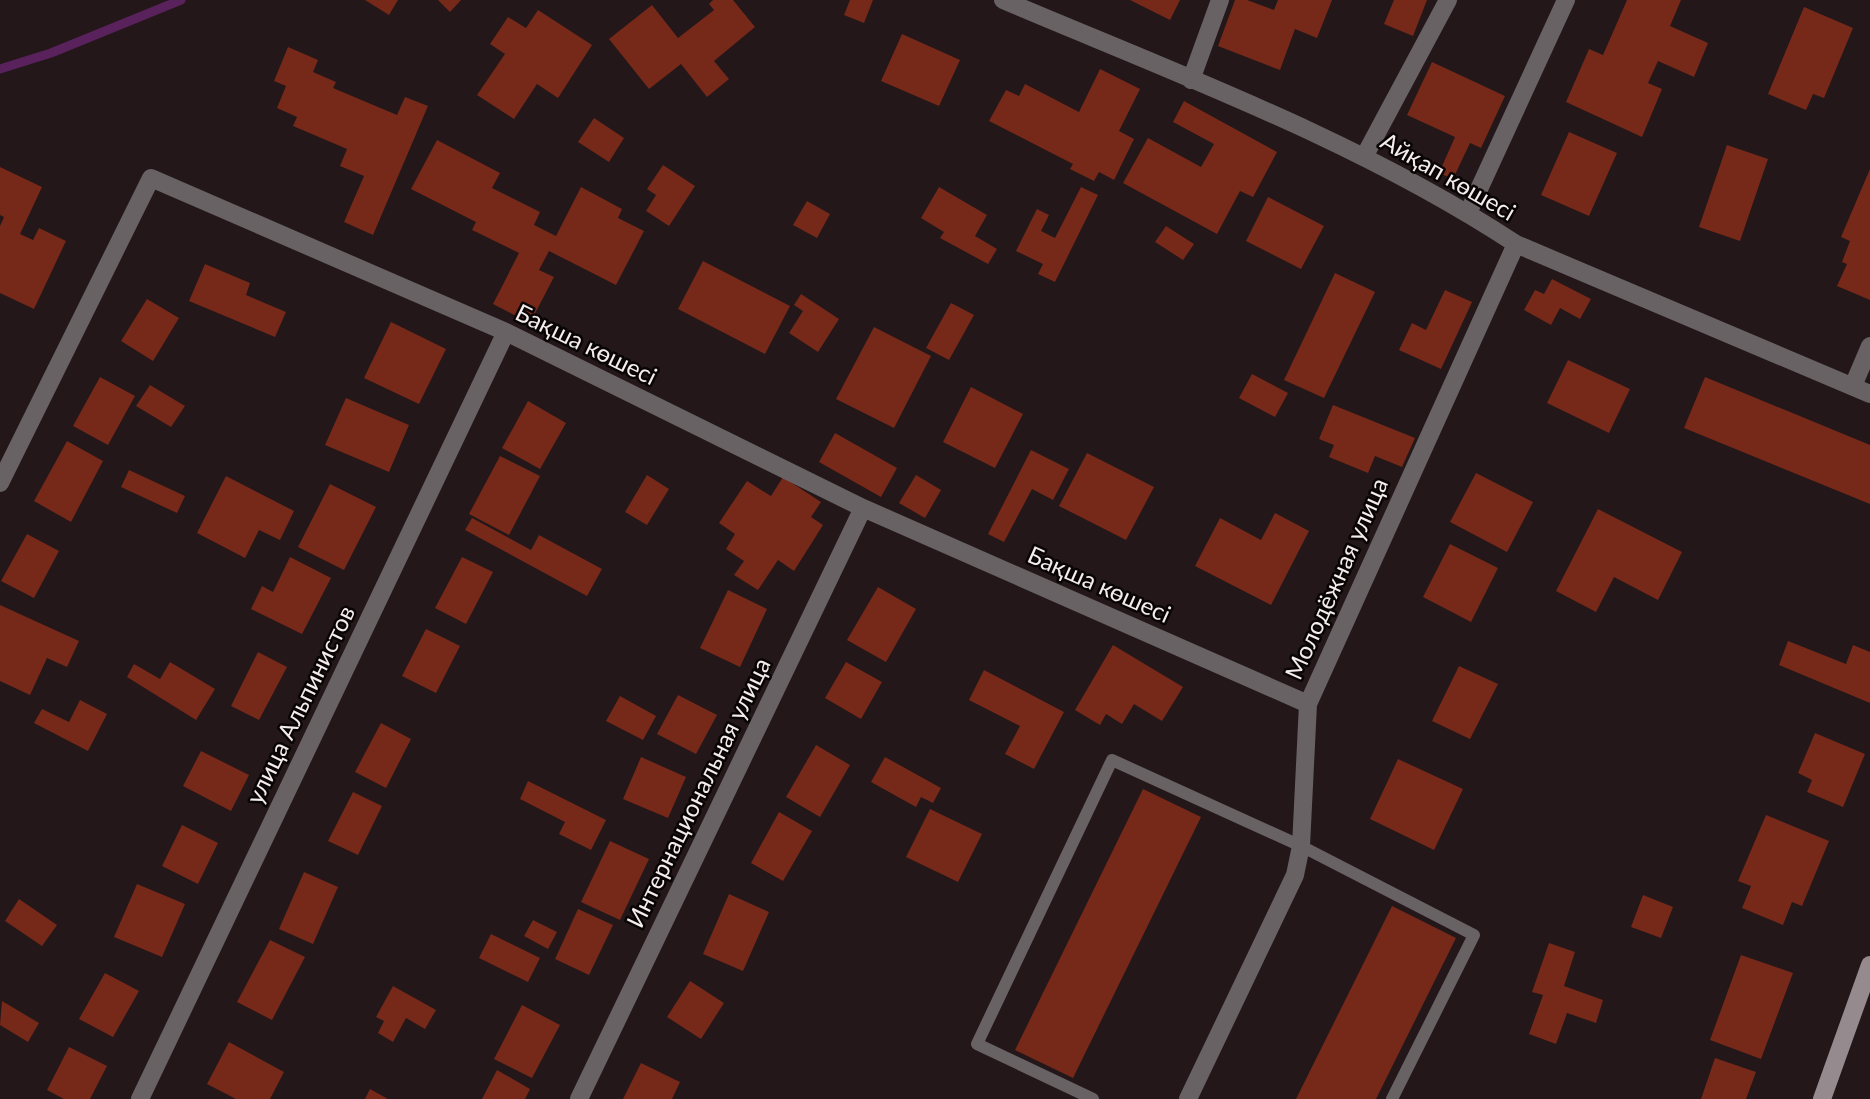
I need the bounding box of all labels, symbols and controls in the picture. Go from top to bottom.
street label: Айқап көшесі [1376,126,1521,226]
street label: Бақша көшесі [511,297,662,390]
street label: Молодёжная улица [1278,473,1393,684]
street label: Бақша көшесі [1024,539,1176,628]
street label: улица Альпинистов [239,600,360,808]
street label: Интернациональная улица [620,653,776,932]

